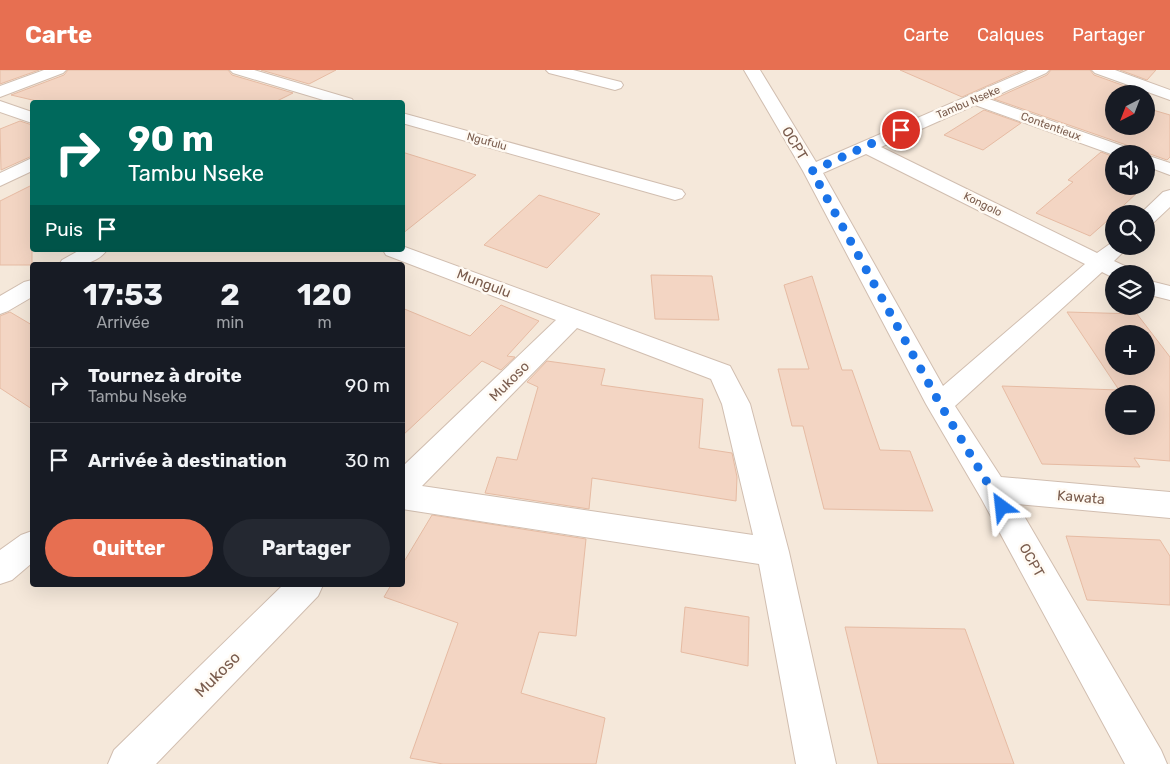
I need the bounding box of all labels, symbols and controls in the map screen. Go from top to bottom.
text: Carte [25,21,92,49]
text: Carte [903,24,949,46]
text: Calques [977,24,1044,46]
text: Partager [1072,24,1145,46]
street label: Tambu Nseke [934,83,1002,122]
north arrow [1105,85,1155,135]
map controls [1105,85,1155,435]
pin [880,109,922,151]
street label: Contentieux [1019,110,1083,143]
icon: arrive [887,116,915,144]
text: 90 m [128,118,214,160]
icon: right [45,120,110,185]
street label: OCPT [778,123,811,163]
street label: Ngufulu [465,130,508,153]
button: sound [1105,145,1155,195]
text: Tambu Nseke [128,160,264,187]
street label: Kongolo [961,190,1004,219]
button: search [1105,205,1155,255]
icon: arrive [93,215,121,243]
text: Puis [45,218,83,241]
street label: Mungulu [454,265,513,302]
button: layers [1105,265,1155,315]
text: 17:53 [83,277,163,313]
text: 2 [220,277,240,313]
text: 120 [297,277,352,313]
text: Arrivée [96,313,150,332]
text: min [216,313,244,332]
text: m [317,313,332,332]
button: + [1105,325,1155,375]
street label: Mukoso [486,358,533,405]
text: Tournez à droite [88,364,242,387]
icon: right [45,371,73,399]
text: 90 m [345,374,390,397]
button: − [1105,385,1155,435]
text: Tambu Nseke [88,387,187,406]
icon: arrive [45,446,73,474]
text: Arrivée à destination [88,449,287,472]
text: 30 m [345,449,390,472]
position arrow [975,480,1027,532]
street label: Kawata [1056,487,1106,508]
button: Quitter [45,519,213,577]
button: Partager [223,519,390,577]
street label: OCPT [1015,540,1048,580]
street label: Mukoso [191,648,244,701]

